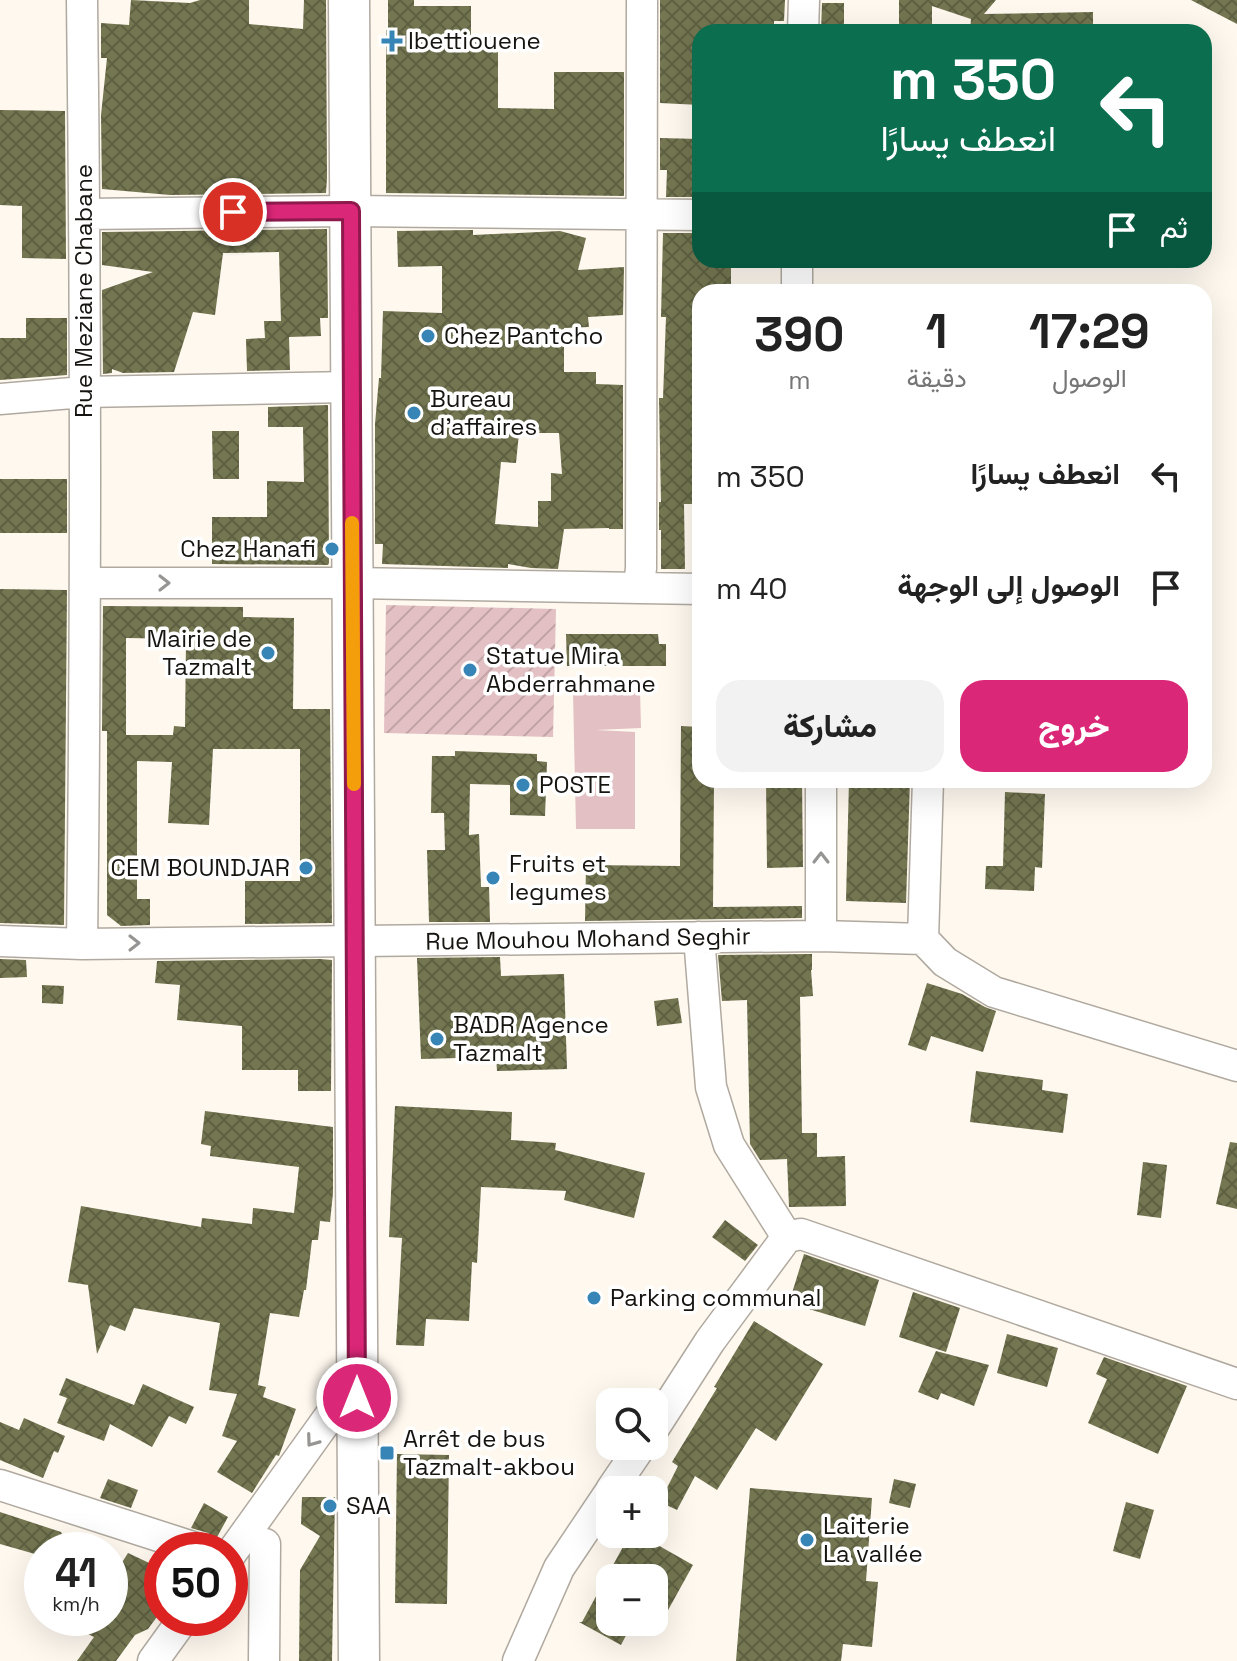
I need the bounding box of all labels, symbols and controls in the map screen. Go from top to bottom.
place label: Ibettiouene [408,25,541,56]
marker: Ibettiouene [383,32,401,50]
text: 350 m [890,44,1056,115]
icon: left [1084,56,1188,160]
text: انعطف يسارًا [881,116,1056,162]
street label: Rue Meziane Chabane [68,164,99,418]
pin [199,178,267,246]
icon: arrive [211,190,255,234]
icon: arrive [1100,208,1144,252]
text: ثم [1160,208,1188,247]
text: 1 [926,301,948,362]
text: 17:29 [1029,301,1150,362]
text: 390 [754,304,844,365]
place label: Chez Pantcho [444,320,603,351]
marker: Chez Pantcho [419,327,437,345]
text: دقيقة [907,361,967,395]
text: الوصول [1052,361,1127,395]
text: m [788,363,811,397]
place label: Bureau d'affaires [430,383,537,442]
marker: Bureau d'affaires [405,404,423,422]
text: انعطف يسارًا [970,454,1120,493]
icon: left [1144,454,1188,498]
text: 350 m [716,457,805,496]
place label: Chez Hanafi [180,533,316,564]
marker: Chez Hanafi [323,540,341,558]
text: الوصول إلى الوجهة [897,566,1120,605]
icon: arrive [1144,566,1188,610]
text: 40 m [716,569,788,608]
one-way arrow [158,574,171,592]
place label: Mairie de Tazmalt [147,623,252,682]
place label: Statue Mira Abderrahmane [486,640,656,699]
marker: Mairie de Tazmalt [259,644,277,662]
marker: Statue Mira Abderrahmane [461,661,479,679]
button: مشاركة [716,680,944,772]
button: خروج [960,680,1188,772]
place label: POSTE [539,769,611,800]
marker: POSTE [514,776,532,794]
place label: Fruits et legumes [509,848,607,907]
one-way arrow [812,851,830,864]
place label: CEM BOUNDJAR [111,852,290,883]
marker: CEM BOUNDJAR [297,859,315,877]
marker: Fruits et legumes [484,869,502,887]
street label: Rue Mouhou Mohand Seghir [425,920,751,957]
one-way arrow [128,934,141,952]
place label: BADR Agence Tazmalt [453,1009,609,1068]
marker: BADR Agence Tazmalt [428,1030,446,1048]
place label: Parking communal [610,1282,821,1313]
marker: Parking communal [585,1289,603,1307]
position arrow [315,1356,399,1440]
map controls [596,1388,668,1636]
button: search [596,1388,668,1460]
place label: Arrêt de bus Tazmalt-akbou [403,1423,575,1482]
one-way arrow [307,1433,322,1447]
marker: Arrêt de bus Tazmalt-akbou [378,1444,396,1462]
button: + [596,1476,668,1548]
place label: SAA [346,1490,391,1521]
marker: SAA [321,1497,339,1515]
place label: Laiterie La vallée [823,1510,923,1569]
marker: Laiterie La vallée [798,1531,816,1549]
speed limit sign: 50 [144,1532,248,1636]
text: 41 [55,1548,97,1599]
button: − [596,1564,668,1636]
text: km/h [52,1591,100,1617]

